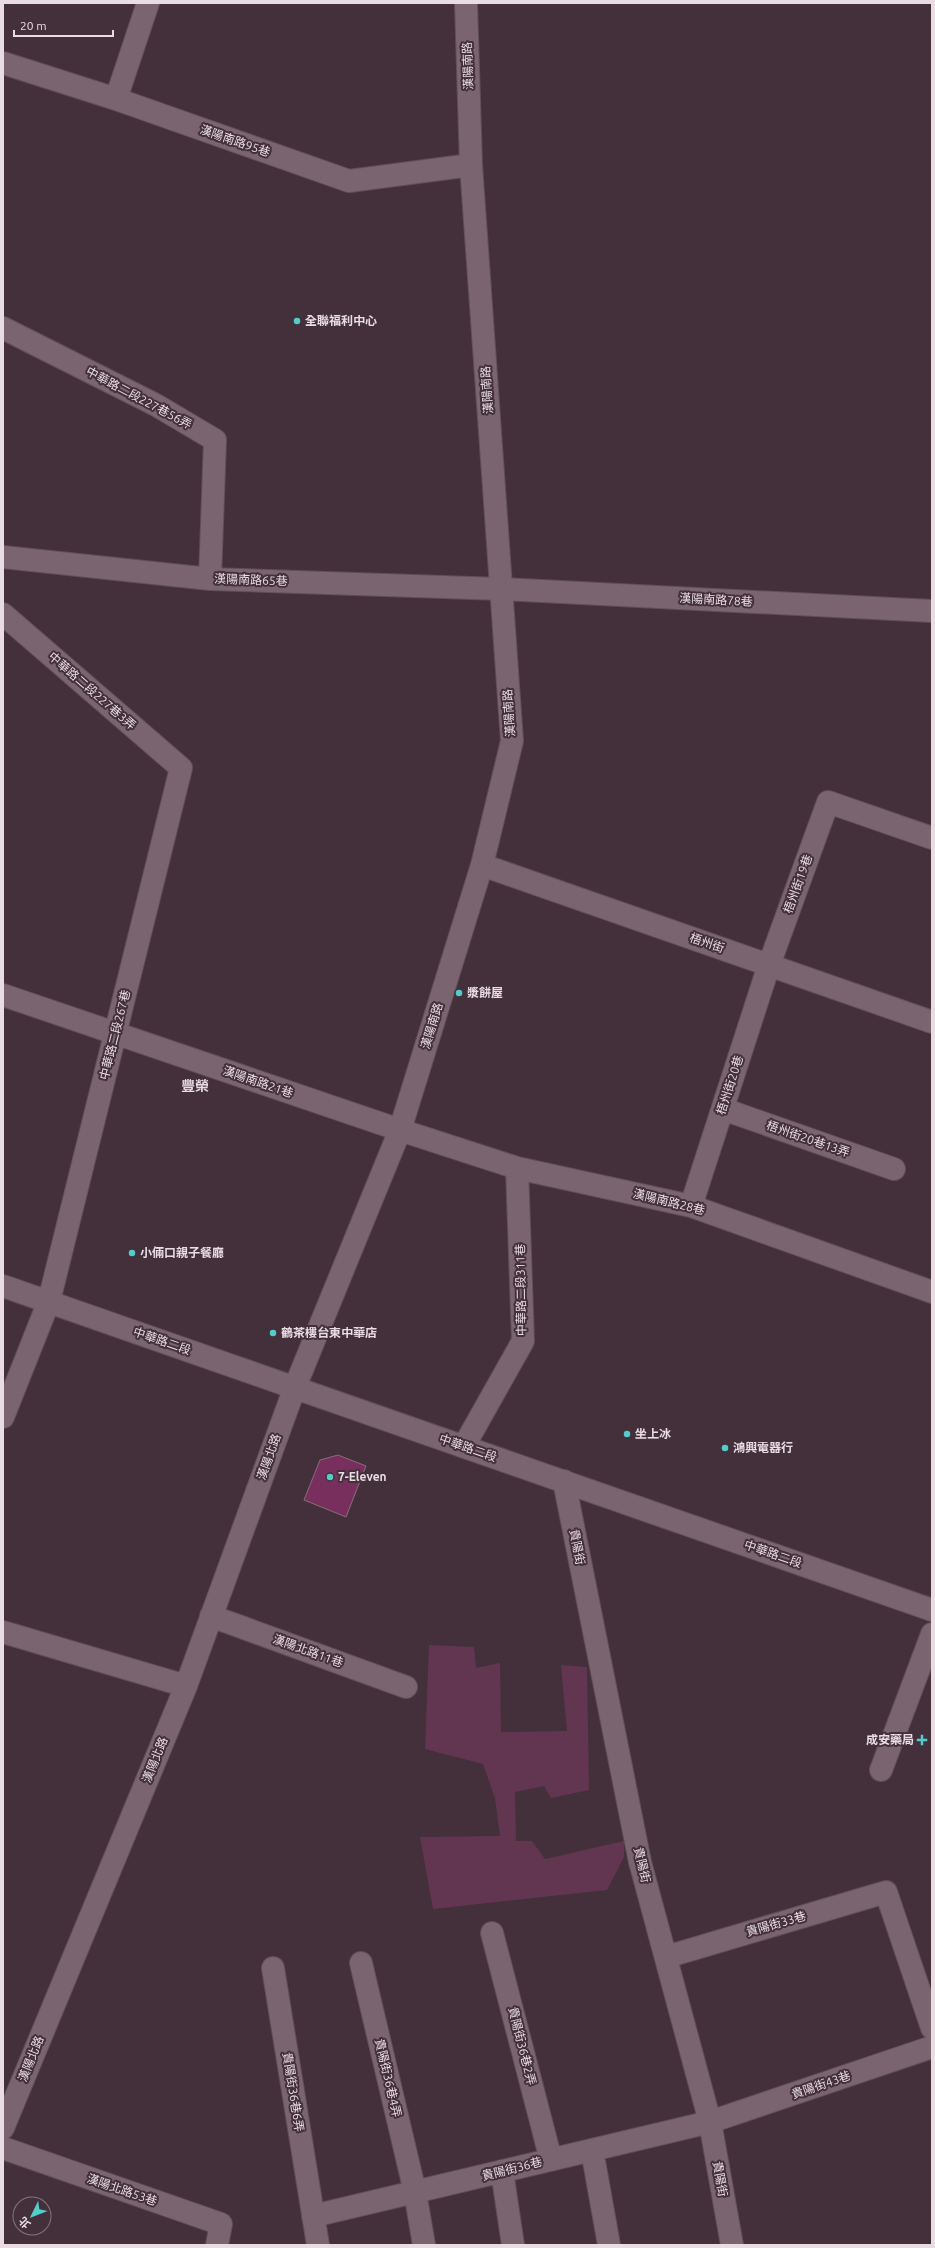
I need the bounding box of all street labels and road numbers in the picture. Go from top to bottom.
street label: 漢陽南路 [460,42,475,90]
street label: 漢陽南路95巷 [198,122,272,159]
street label: 中華路二段227巷56弄 [84,364,194,431]
street label: 漢陽南路 [478,366,495,414]
street label: 漢陽南路65巷 [214,572,288,587]
street label: 漢陽南路78巷 [679,591,753,608]
street label: 中華路二段227巷3弄 [46,649,139,732]
street label: 漢陽南路 [500,689,517,737]
street label: 梧州街19巷 [781,853,814,915]
street label: 梧州街 [688,931,726,955]
street label: 中華路二段267巷 [97,989,132,1081]
street label: 漢陽南路 [418,1001,445,1051]
street label: 梧州街20巷 [714,1054,745,1116]
street label: 漢陽南路21巷 [221,1063,295,1100]
street label: 梧州街20巷13弄 [765,1118,851,1159]
street label: 漢陽南路28巷 [632,1186,706,1217]
street label: 中華路二段311巷 [513,1244,528,1336]
street label: 中華路二段 [132,1325,193,1356]
street label: 漢陽北路 [254,1432,283,1482]
street label: 中華路二段 [438,1432,499,1463]
street label: 貴陽街 [568,1528,587,1566]
street label: 中華路二段 [743,1538,804,1569]
street label: 漢陽北路11巷 [271,1632,345,1669]
street label: 漢陽北路 [140,1735,170,1785]
street label: 貴陽街 [632,1846,653,1884]
street label: 貴陽街33巷 [744,1909,807,1938]
street label: 貴陽街36巷2弄 [506,2005,539,2086]
street label: 漢陽北路 [16,2034,46,2084]
street label: 貴陽街36巷4弄 [373,2037,404,2118]
street label: 貴陽街36巷6弄 [281,2051,306,2133]
street label: 貴陽街43巷 [790,2068,852,2101]
street label: 貴陽街36巷 [480,2155,543,2182]
street label: 貴陽街 [711,2160,730,2198]
street label: 漢陽北路53巷 [85,2171,159,2208]

